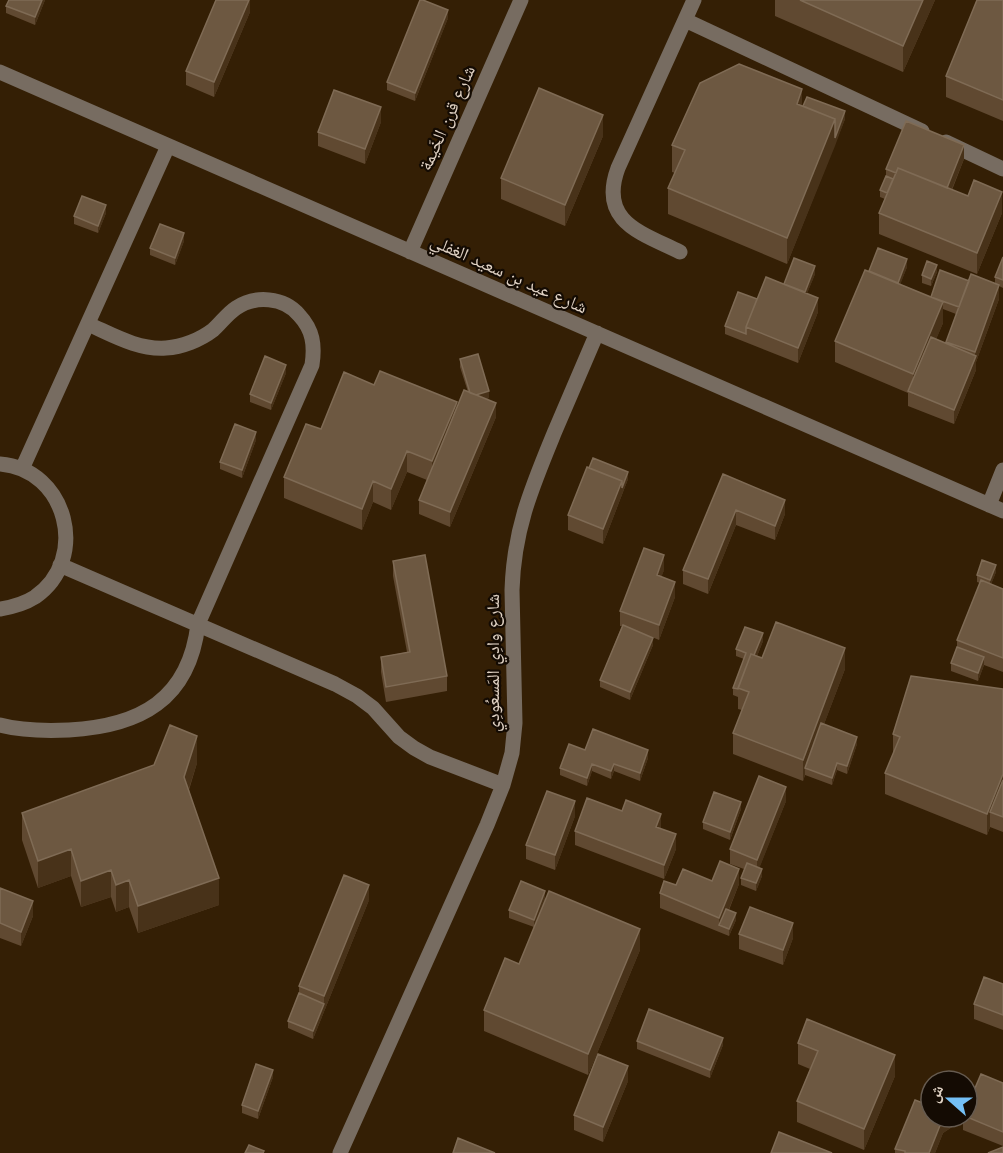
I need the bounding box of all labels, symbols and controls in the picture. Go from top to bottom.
street label: شارع قرن الخَيمة [412,61,482,175]
street label: شارع عيد بن سعيد الغفلي [426,228,591,322]
street label: شارع وادِي المَسعُودِي [480,594,508,732]
north arrow [919,1069,979,1129]
text: ش [922,1082,949,1106]

